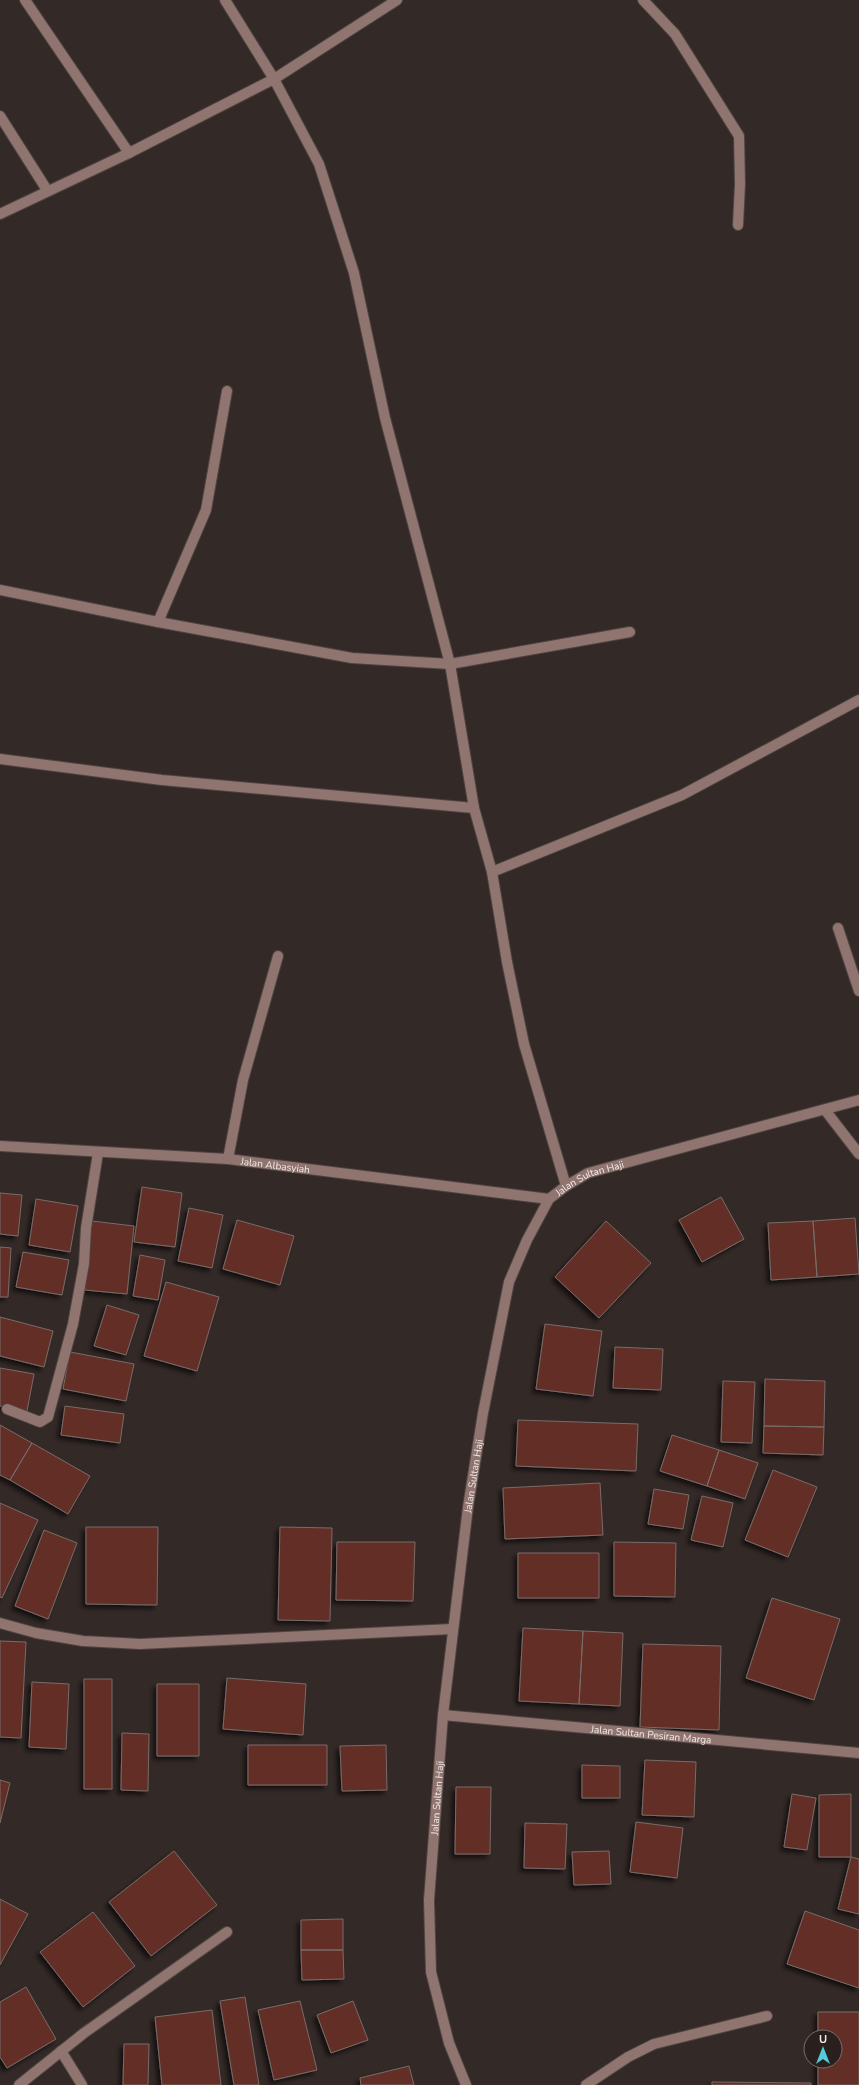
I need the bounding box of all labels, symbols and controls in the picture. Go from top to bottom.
street label: Jalan Albasyiah [239,1155,311,1177]
street label: Jalan Sultan Haji [552,1158,626,1200]
street label: Jalan Sultan Haji [461,1438,487,1515]
street label: Jalan Sultan Pesiran Marga [589,1722,712,1747]
street label: Jalan Sultan Haji [428,1760,448,1837]
north arrow [803,2029,843,2069]
text: U [819,2032,827,2047]

